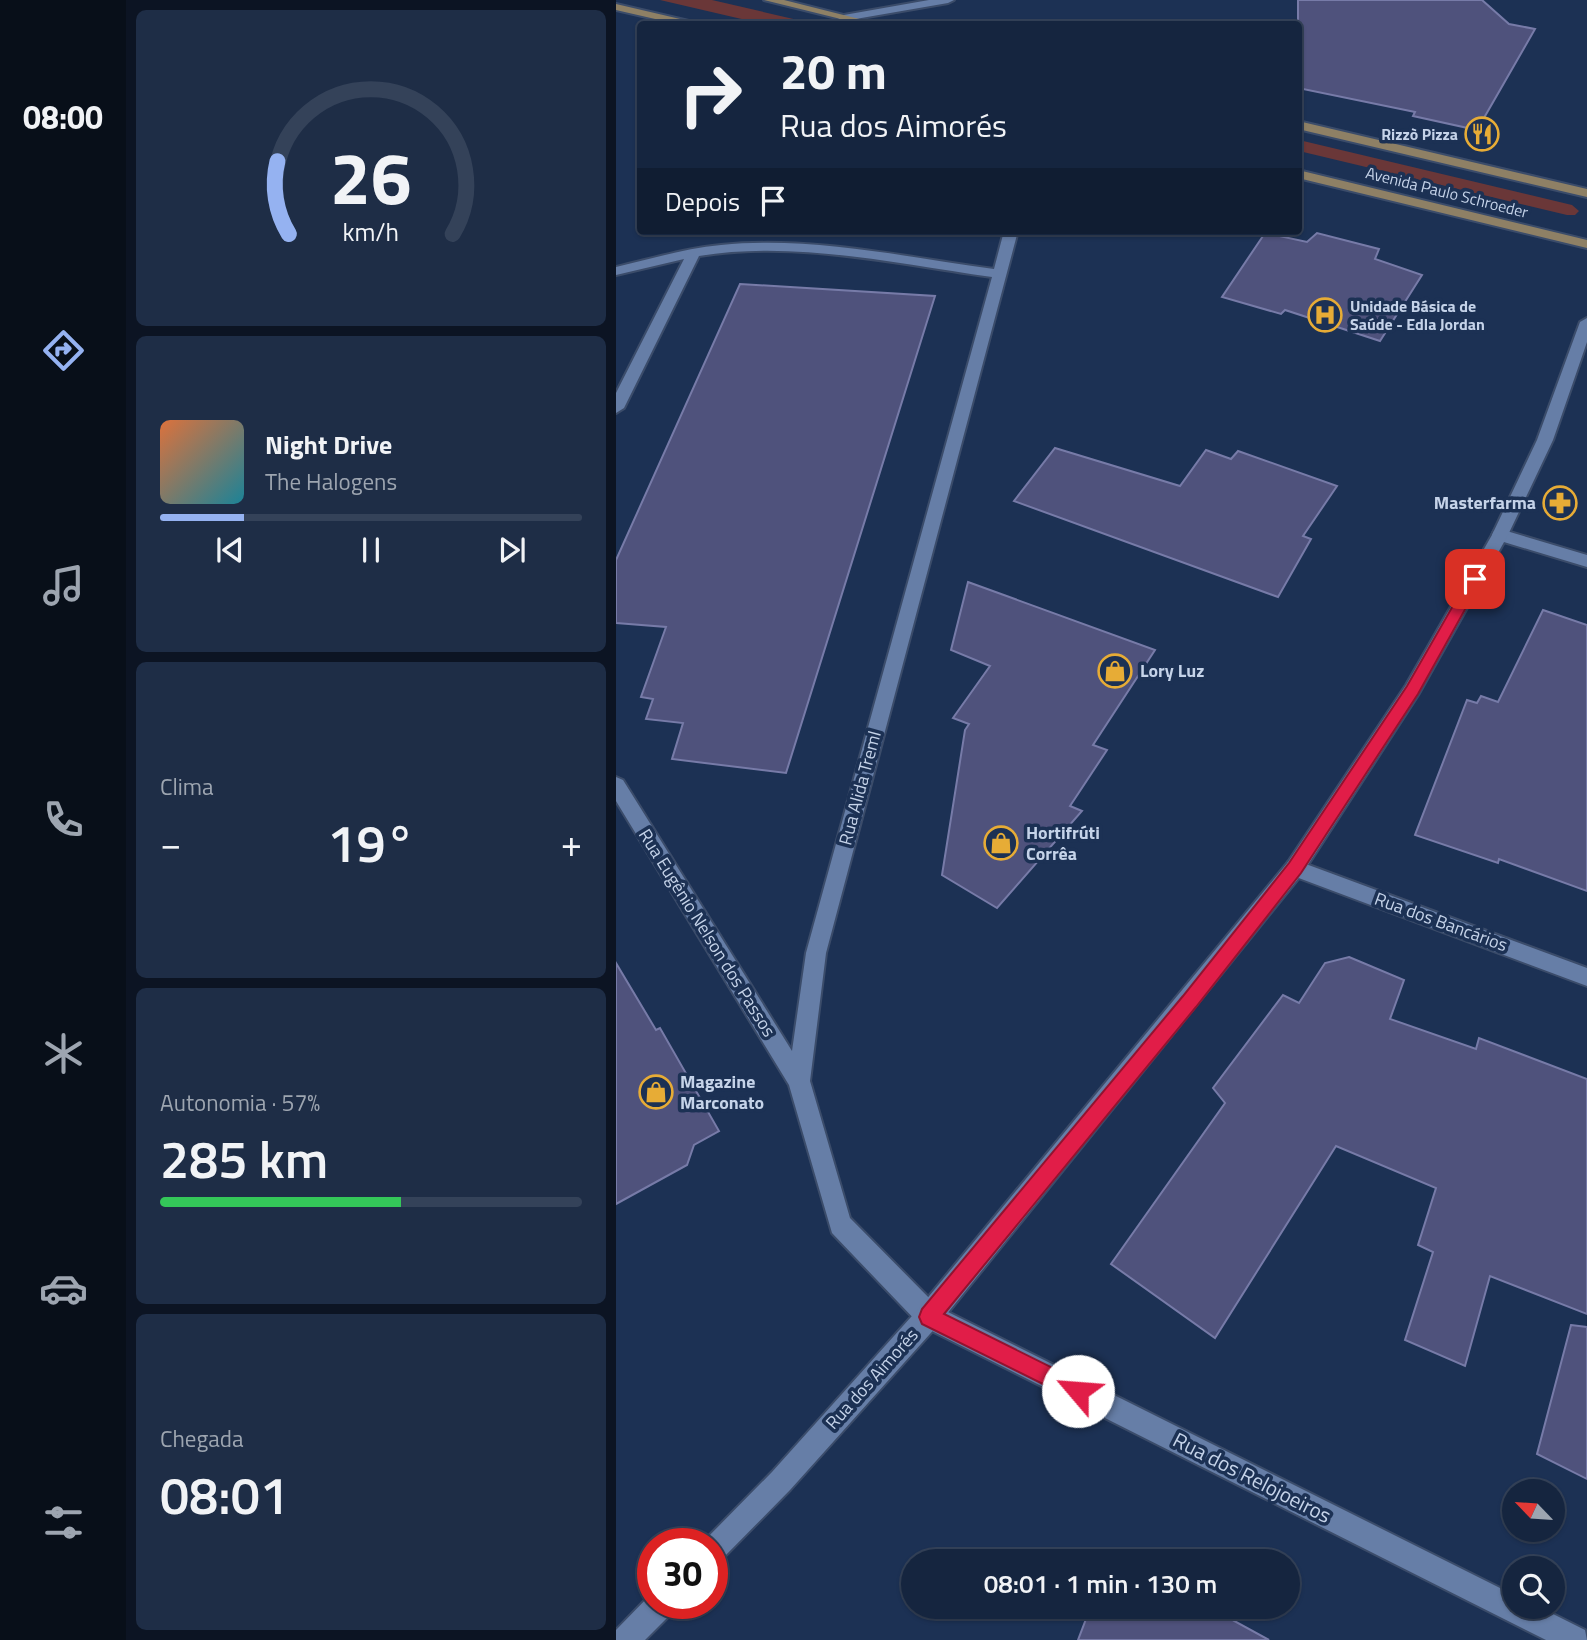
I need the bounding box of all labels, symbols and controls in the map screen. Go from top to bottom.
text: 20 m [780,33,887,108]
icon: right [665,49,756,140]
text: 08:00 [23,93,103,141]
text: Rua dos Aimorés [780,101,1007,149]
restaurant icon: Rizzò Pizza [1463,115,1501,153]
text: 26 [330,122,412,232]
place label: Rizzò Pizza [1381,122,1458,146]
street label: Avenida Paulo Schroeder [1363,160,1531,224]
text: Depois [665,182,740,221]
icon: arrive [754,182,792,220]
text: km/h [343,213,399,251]
place label: Unidade Básica de Saúde - Edla Jordan [1350,294,1485,336]
hospital icon: Unidade Básica de Saúde - Edla Jordan [1306,296,1344,334]
icon: directions [39,326,88,375]
text: Night Drive [265,425,392,464]
text: The Halogens [265,464,397,499]
pharmacy icon: Masterfarma [1541,484,1579,522]
place label: Masterfarma [1434,489,1536,516]
icon: previous [211,531,249,569]
icon: pause [352,531,390,569]
icon: next [493,531,531,569]
pin [1445,549,1505,609]
icon: arrive [1456,560,1494,598]
icon: music [39,561,88,610]
shop icon: Lory Luz [1096,652,1134,690]
place label: Lory Luz [1140,657,1204,684]
street label: Rua Alida Treml [831,728,888,848]
text: Clima [160,769,214,804]
icon: phone [39,795,88,844]
text: 19° [327,803,415,882]
text: − [160,814,181,872]
text: + [561,814,582,872]
place label: Hortifrúti Corrêa [1026,819,1100,867]
street label: Rua Eugênio Nelson dos Passos [632,823,783,1042]
shop icon: Hortifrúti Corrêa [982,824,1020,862]
street label: Rua dos Bancários [1371,885,1511,958]
icon: climate [39,1029,88,1078]
place label: Magazine Marconato [680,1068,764,1116]
shop icon: Magazine Marconato [637,1073,675,1111]
text: Autonomia · 57% [160,1085,320,1120]
text: 285 km [160,1119,328,1198]
icon: car [39,1264,88,1313]
street label: Rua dos Aimorés [819,1322,924,1435]
position arrow [1041,1354,1115,1428]
text: Chegada [160,1421,244,1456]
street label: Rua dos Relojoeiros [1168,1423,1337,1531]
text: 08:01 [160,1455,289,1534]
north arrow [1502,1479,1564,1542]
map controls [1502,1479,1565,1619]
icon: filters [39,1498,88,1547]
speed limit sign: 30 [637,1528,728,1619]
button: search [1502,1556,1565,1619]
text: 08:01 · 1 min · 130 m [984,1564,1217,1603]

